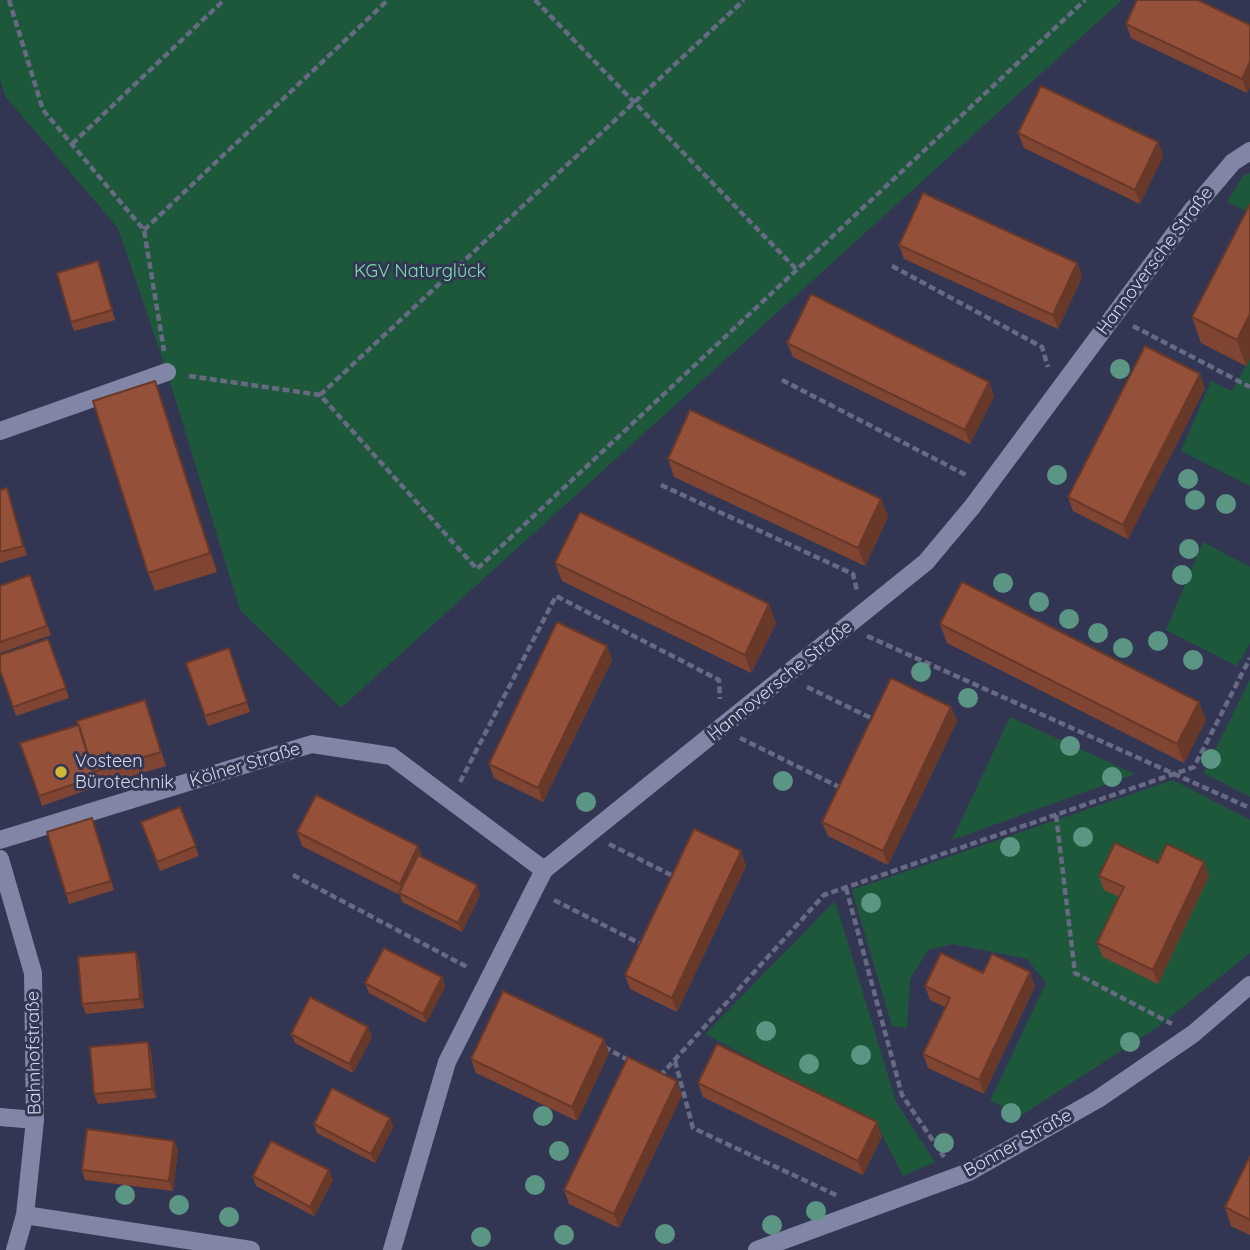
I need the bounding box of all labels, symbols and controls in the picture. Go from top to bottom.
street label: Hannoversche Straße [1092,183,1218,339]
park label: KGV Naturglück [354,261,486,283]
street label: Hannoversche Straße [703,616,857,746]
street label: Kölner Straße [187,738,303,792]
place label: Vosteen Bürotechnik [75,751,174,794]
marker: Vosteen Bürotechnik [53,764,69,780]
street label: Bahnhofstraße [22,991,46,1115]
street label: Bonner Straße [960,1104,1076,1182]

